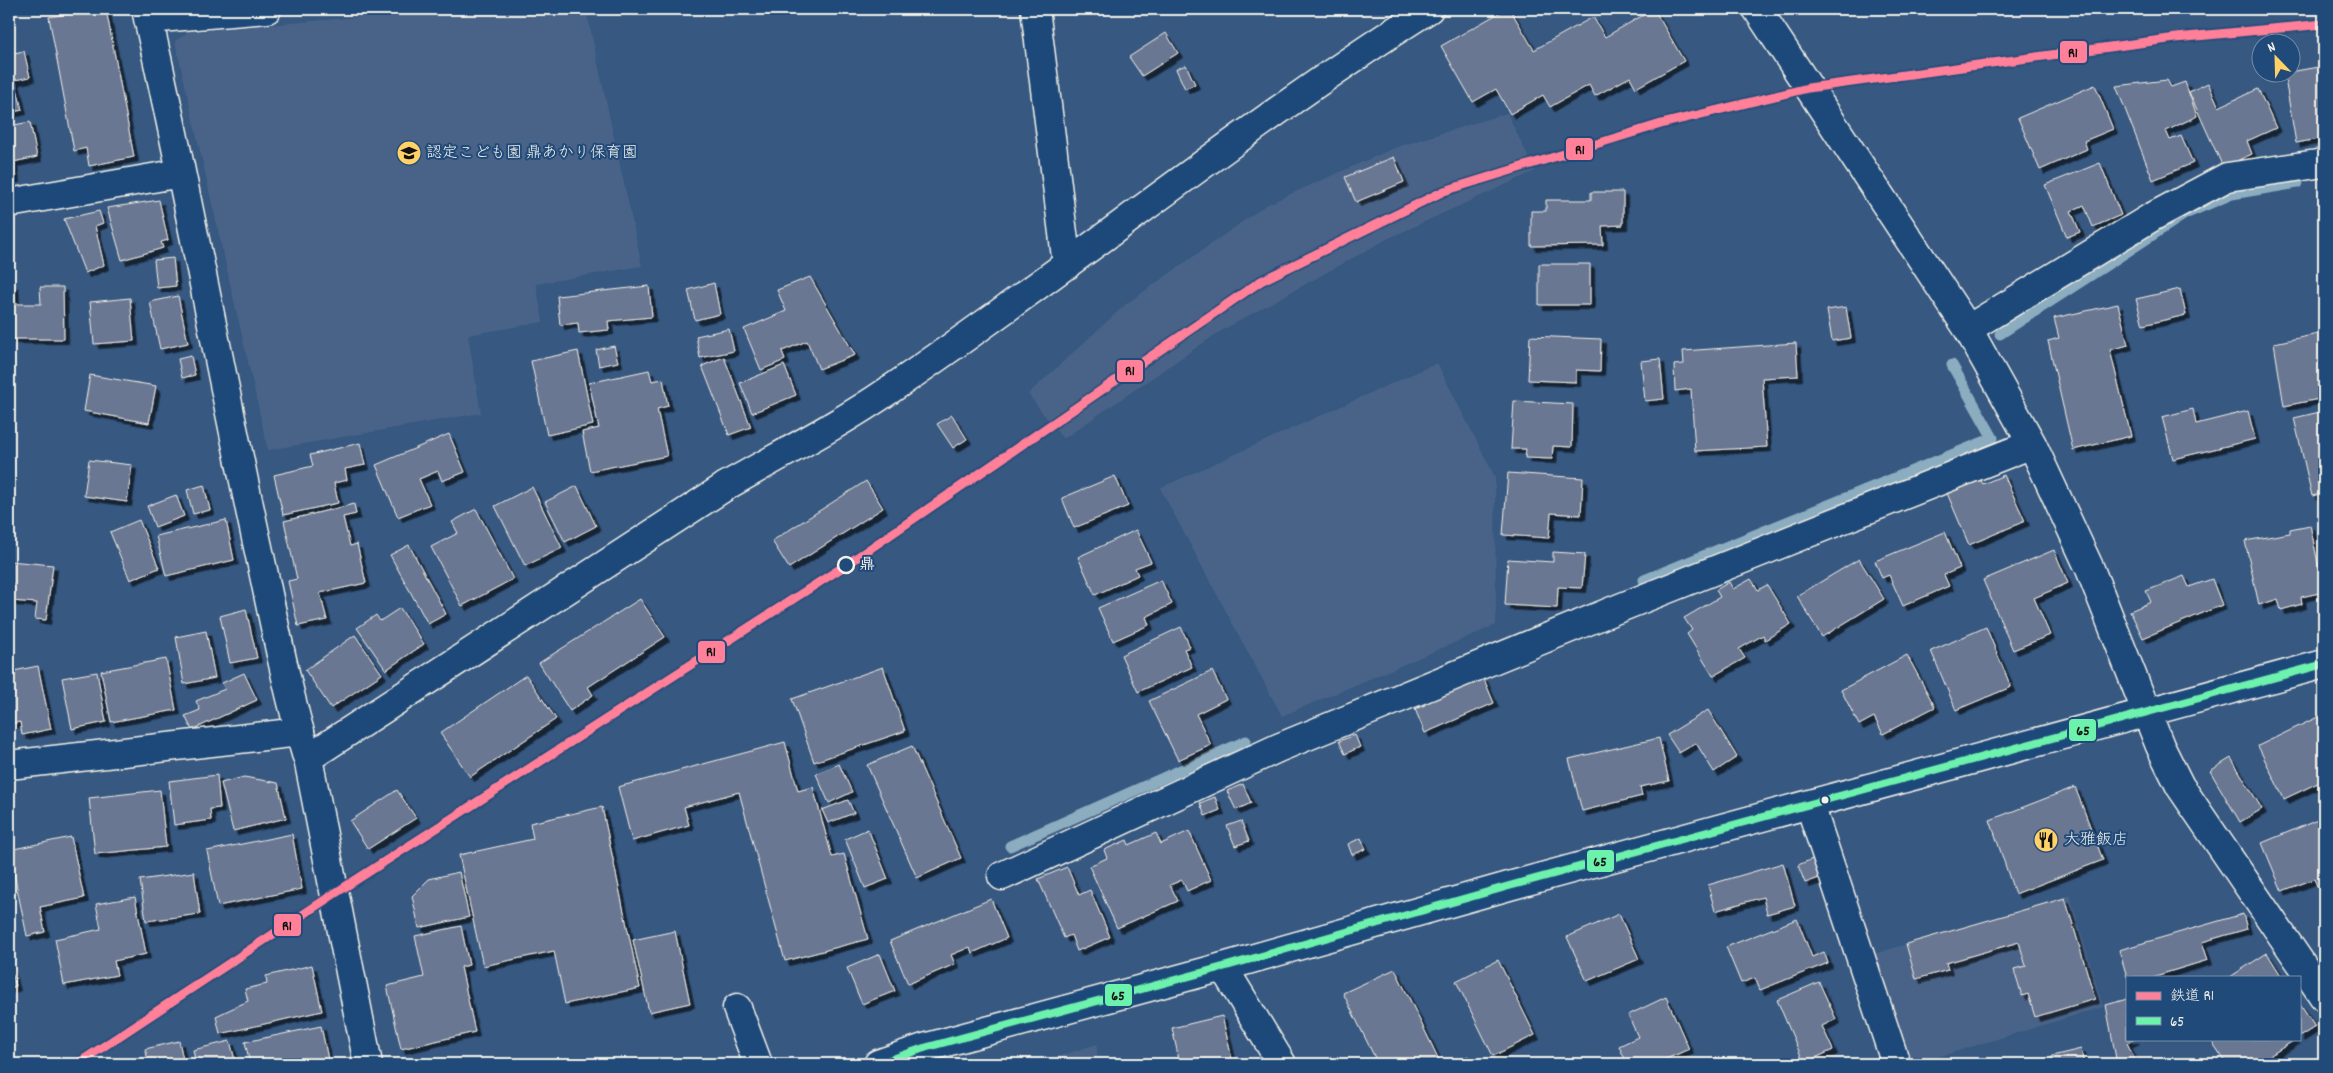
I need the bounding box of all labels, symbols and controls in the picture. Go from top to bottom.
north arrow [2250,32,2300,82]
text: N [2265,37,2279,58]
line badge: R1 [2059,40,2088,64]
text: R1 [2068,44,2078,64]
line badge: R1 [1565,137,1594,161]
school or university icon: 認定こども園 鼎あかり保育園 [396,140,422,166]
text: R1 [1575,141,1585,161]
place label: 認定こども園 鼎あかり保育園 [426,142,638,165]
line badge: R1 [1116,359,1144,383]
text: R1 [1125,362,1135,382]
place label: 鼎 [859,554,875,577]
marker: 鼎 [837,556,855,574]
line badge: R1 [697,640,726,664]
text: R1 [706,643,716,663]
line badge: 65 [2068,718,2097,742]
text: 65 [2076,722,2090,742]
unlabelled marker [1820,795,1830,805]
restaurant icon: 大雅飯店 [2033,827,2059,853]
place label: 大雅飯店 [2064,829,2128,852]
line badge: 65 [1586,849,1615,873]
text: 65 [1593,853,1607,873]
line badge: R1 [273,913,302,937]
text: R1 [282,917,292,937]
legend [2126,976,2300,1040]
line badge: 65 [1104,983,1133,1007]
text: 鉄道 R1 [2170,986,2214,1008]
text: 65 [1111,987,1125,1007]
text: 65 [2170,1012,2184,1034]

